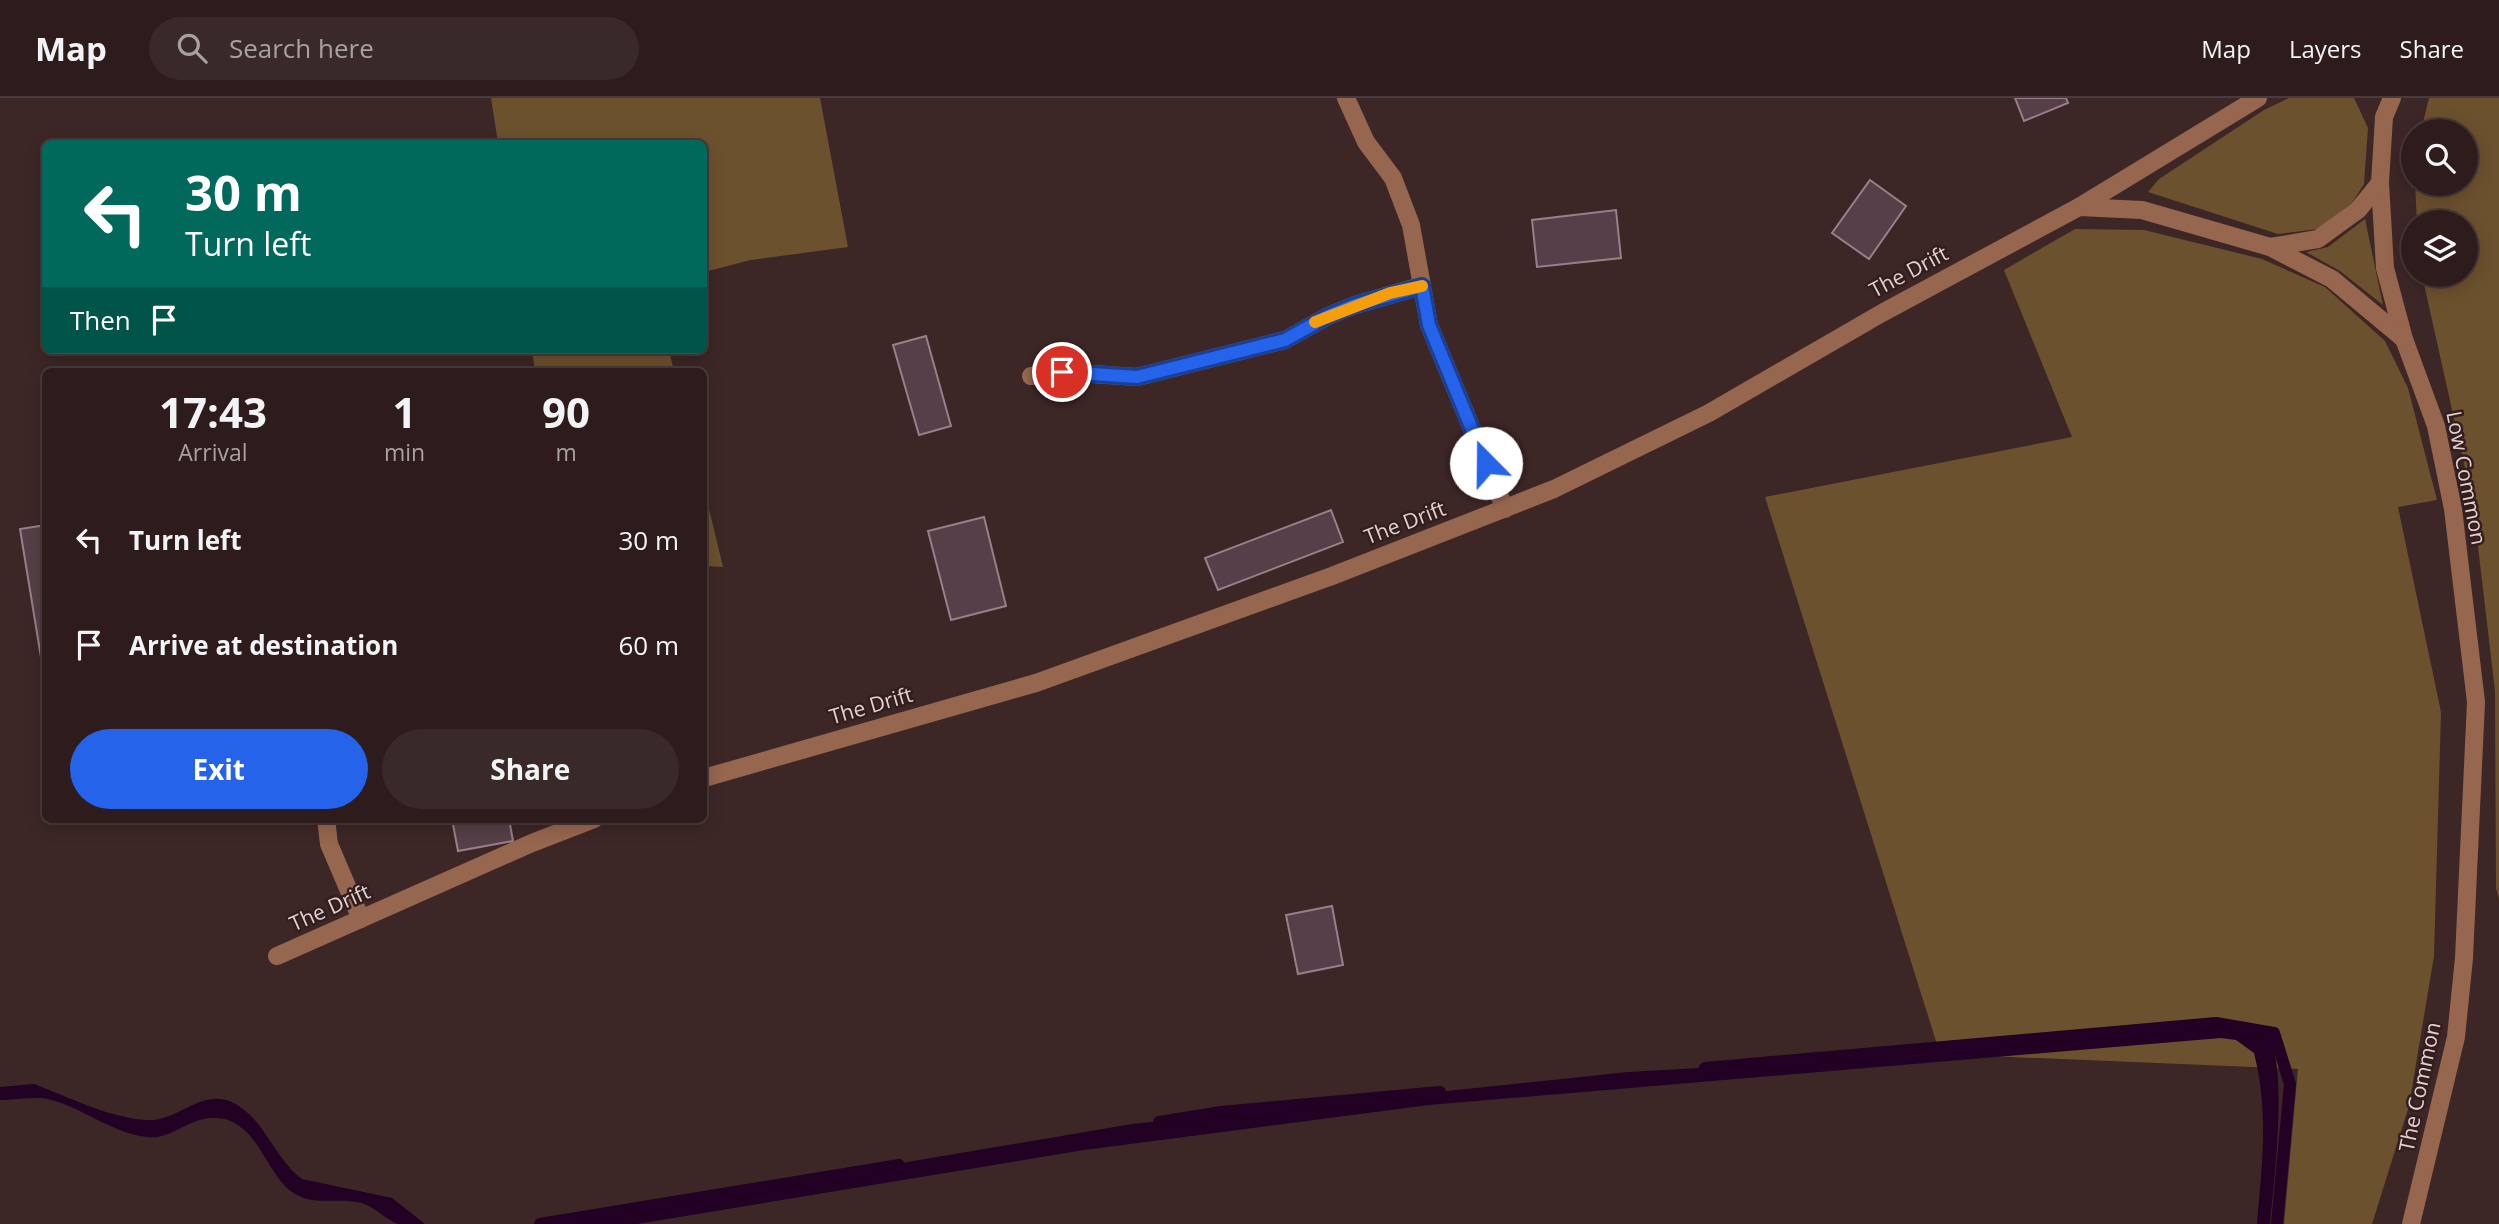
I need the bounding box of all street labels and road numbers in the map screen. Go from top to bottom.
street label: The Drift [1864,239,1953,304]
street label: Low Common [2440,409,2494,547]
street label: The Drift [1360,494,1450,550]
street label: The Drift [826,680,916,730]
street label: The Drift [285,877,374,937]
street label: The Common [2392,1019,2446,1154]

